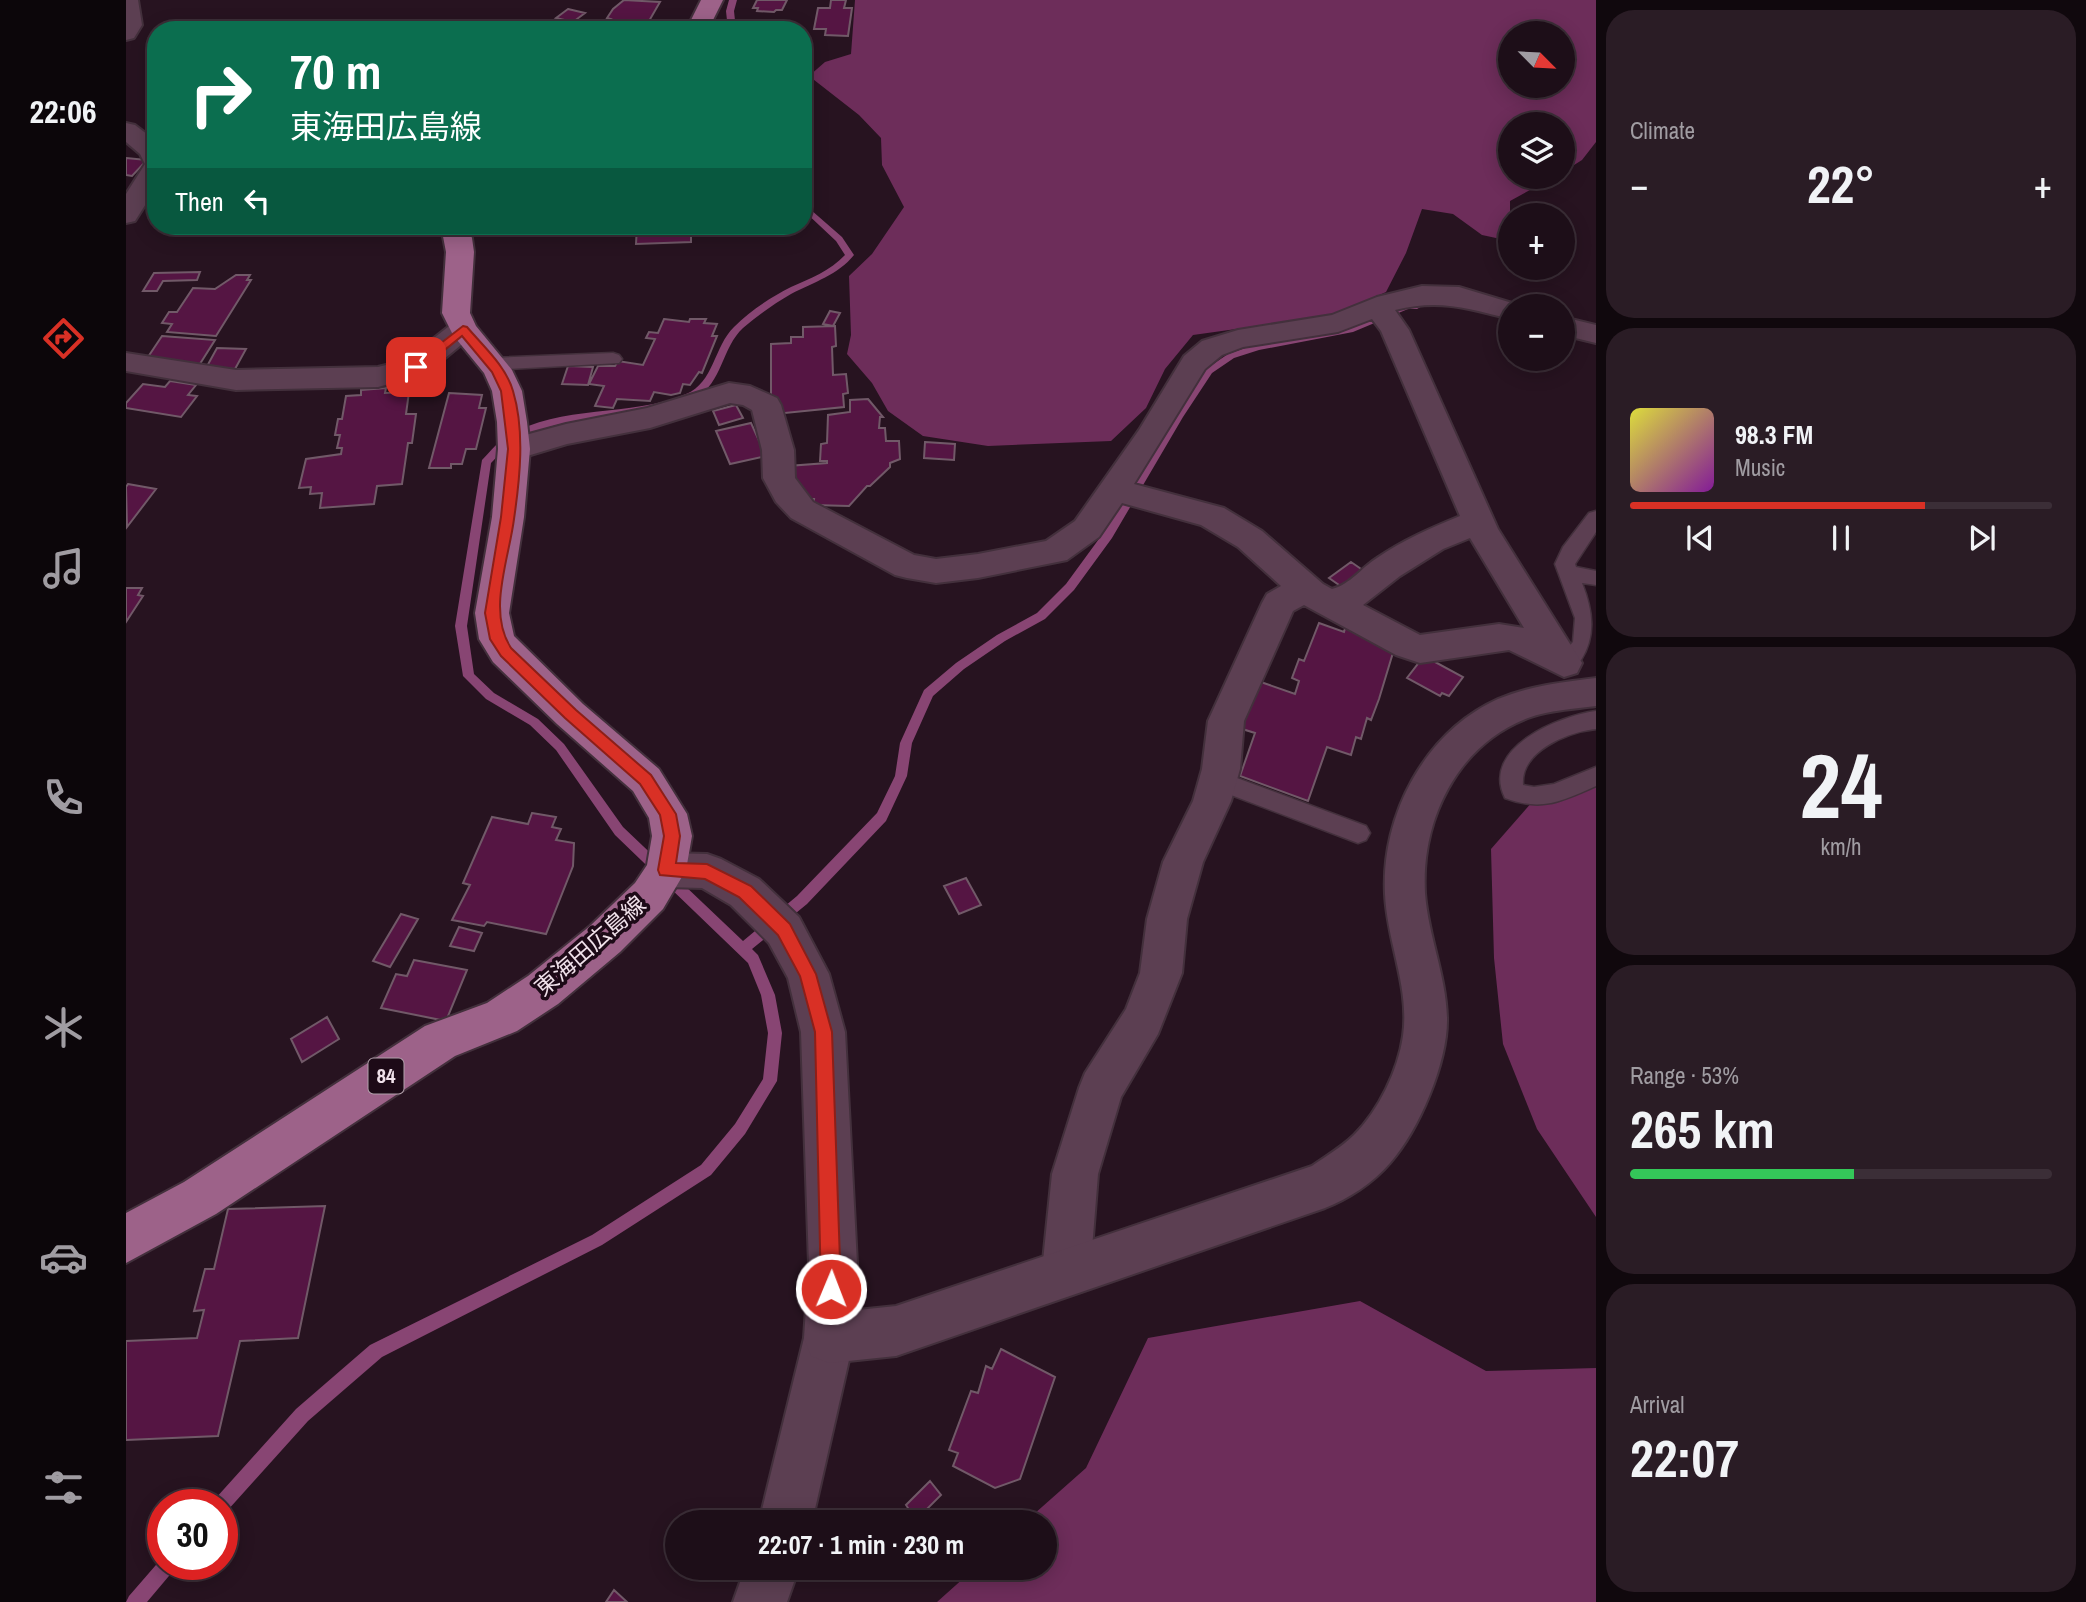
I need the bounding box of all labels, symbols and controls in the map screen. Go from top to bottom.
north arrow [1498,21,1575,98]
map controls [1498,21,1575,371]
text: 70 m [290,38,382,104]
icon: right [175,49,266,140]
text: 22:06 [29,90,97,133]
text: 東海田広島線 [290,105,482,148]
button: layers [1498,112,1575,189]
text: Climate [1630,115,1695,146]
text: 22° [1807,149,1875,219]
text: − [1630,159,1648,210]
text: + [2034,159,2052,210]
icon: left [238,182,276,220]
text: Then [175,184,224,219]
button: + [1498,203,1575,280]
button: − [1498,294,1575,371]
icon: directions [39,314,88,363]
pin [386,337,446,397]
icon: arrive [397,348,435,386]
text: 98.3 FM [1735,417,1813,452]
text: Music [1735,452,1785,483]
icon: previous [1681,519,1719,557]
icon: pause [1822,519,1860,557]
icon: next [1963,519,2001,557]
icon: music [39,544,88,593]
text: 24 [1800,724,1883,846]
icon: phone [39,773,88,822]
text: km/h [1821,831,1861,862]
street label: 東海田広島線 [527,889,652,1003]
icon: climate [39,1003,88,1052]
road number: 84 [369,1058,404,1094]
text: Range · 53% [1630,1060,1739,1091]
text: 265 km [1630,1094,1775,1164]
icon: car [39,1233,88,1282]
position arrow [794,1252,868,1326]
text: Arrival [1630,1389,1685,1420]
text: 22:07 [1630,1423,1739,1493]
icon: filters [39,1463,88,1512]
speed limit sign: 30 [147,1489,238,1580]
text: 22:07 · 1 min · 230 m [758,1527,964,1562]

